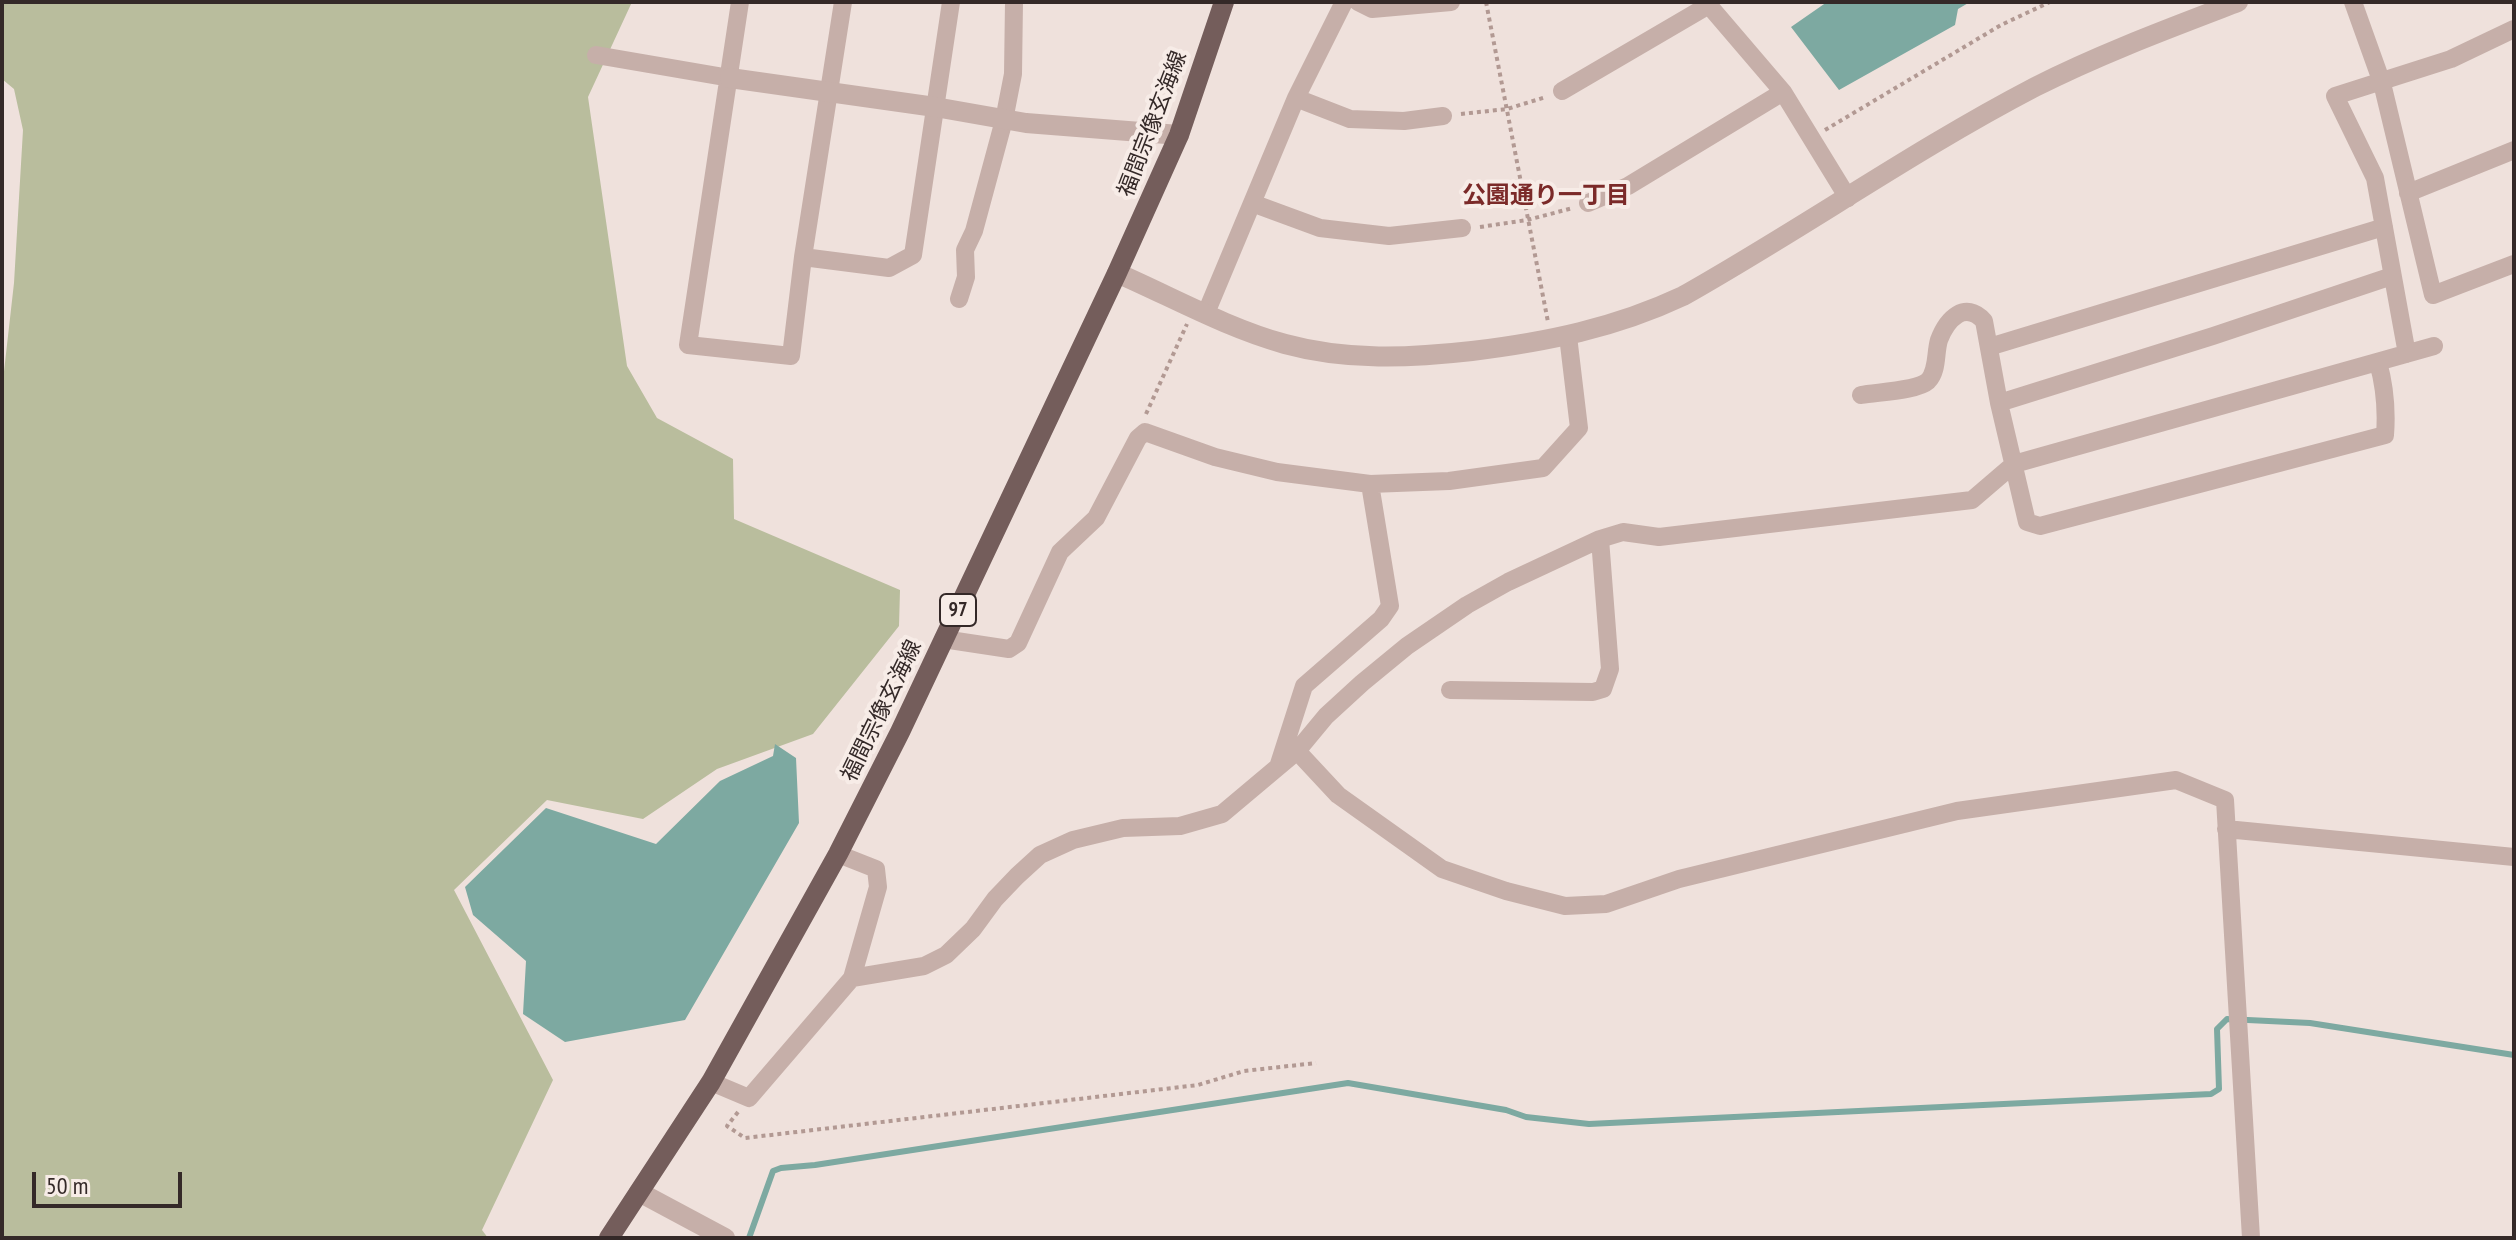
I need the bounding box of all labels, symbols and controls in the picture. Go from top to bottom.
street label: 福間宗像玄海線 [1113,47,1193,201]
district label: 公園通り一丁目 [1462,182,1630,210]
road number: 97 [940,594,976,626]
street label: 福間宗像玄海線 [836,636,928,786]
scale bar [36,1156,186,1206]
text: 50 m [46,1170,88,1201]

